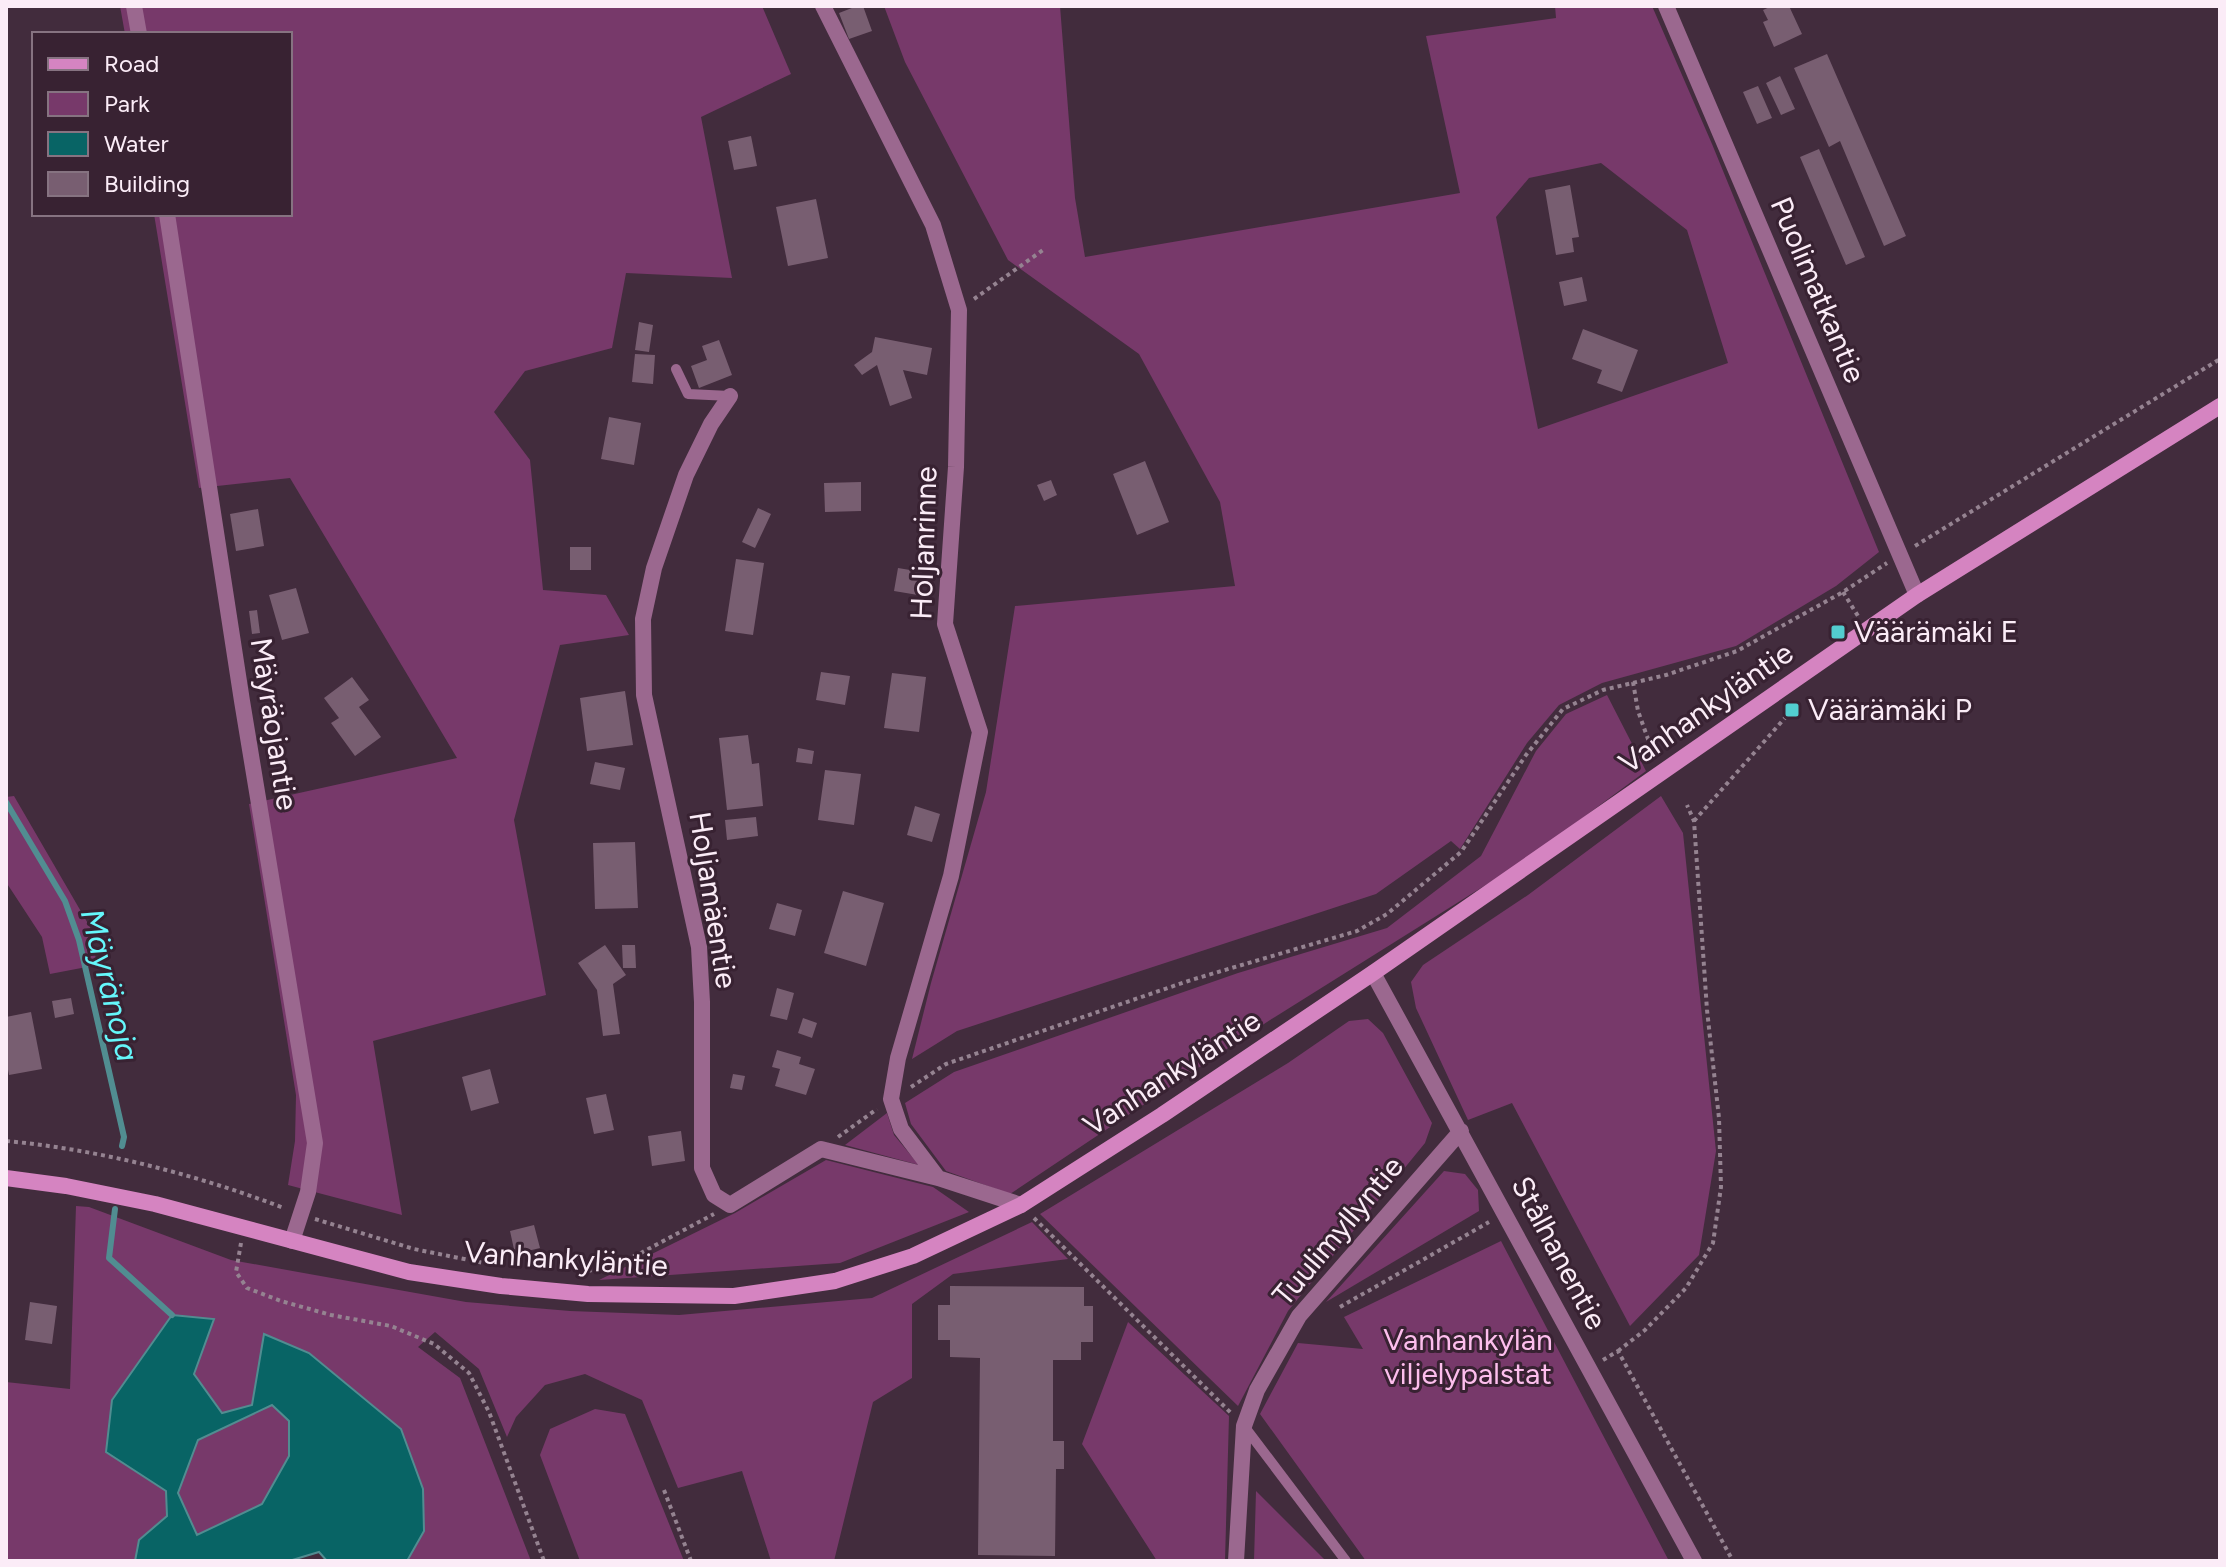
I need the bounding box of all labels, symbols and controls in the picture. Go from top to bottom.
legend [32,32,292,216]
text: Road [104,49,159,78]
text: Park [104,89,150,118]
text: Water [104,129,169,158]
text: Building [104,169,190,198]
street label: Puolimatkantie [1763,191,1874,388]
street label: Holjanrinne [902,466,945,620]
place label: Väärämäki E [1854,613,2018,650]
marker: Väärämäki E [1829,623,1847,641]
street label: Vanhankyläntie [1612,634,1800,781]
street label: Mäyräojantie [243,635,306,813]
place label: Väärämäki P [1808,691,1972,728]
marker: Väärämäki P [1783,701,1801,719]
street label: Holjamäentie [681,809,746,991]
water label: Mäyränoja [73,905,147,1065]
street label: Vanhankyläntie [1076,1002,1267,1144]
street label: Tuulimyllyntie [1264,1148,1411,1313]
street label: Stålhanentie [1504,1170,1615,1336]
street label: Vanhankyläntie [463,1233,669,1284]
park label: Vanhankylän viljelypalstat [1383,1321,1553,1392]

